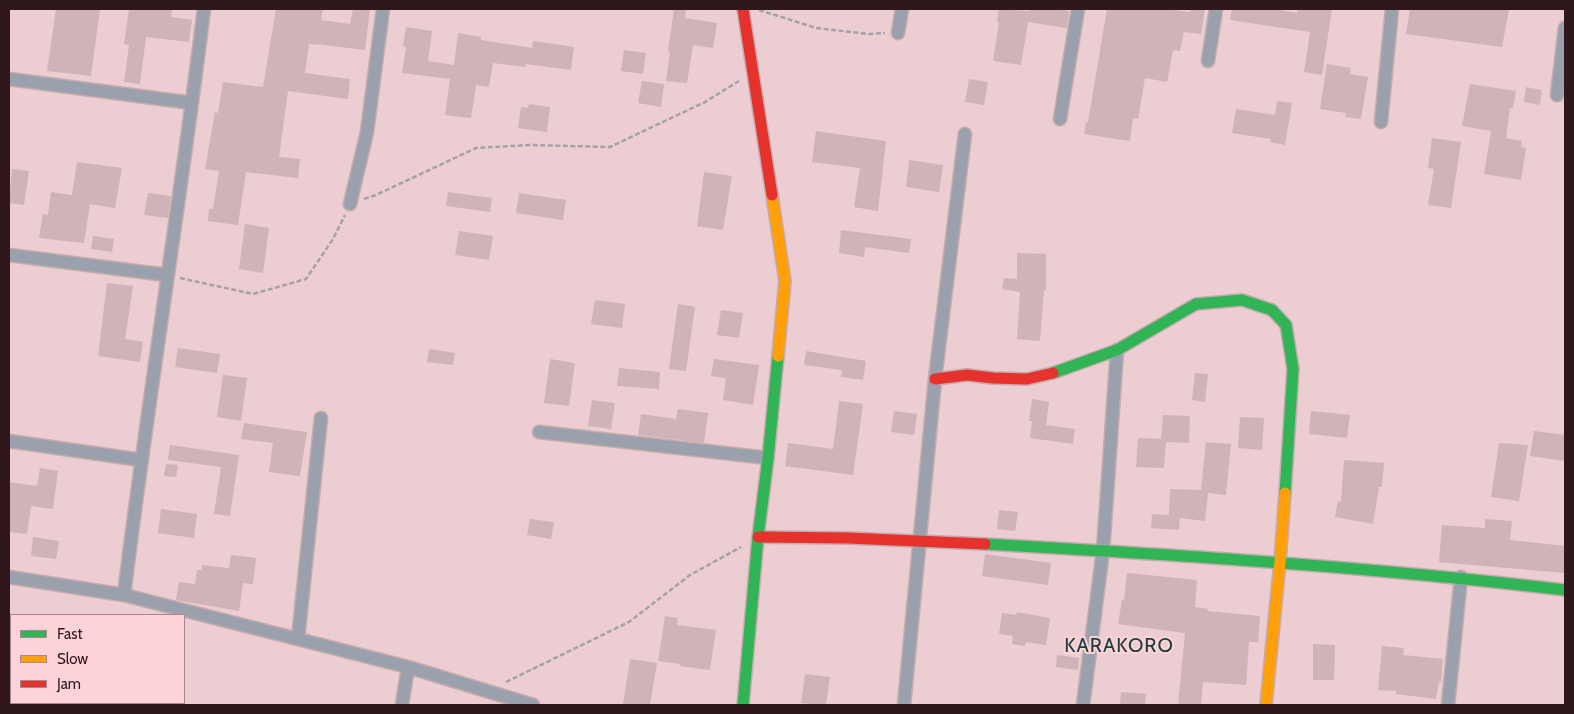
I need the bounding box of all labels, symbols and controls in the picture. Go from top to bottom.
legend [10,614,185,704]
text: Fast [57,625,82,643]
district label: KARAKORO [1063,634,1175,658]
text: Slow [57,650,88,668]
text: Jam [57,675,81,693]

